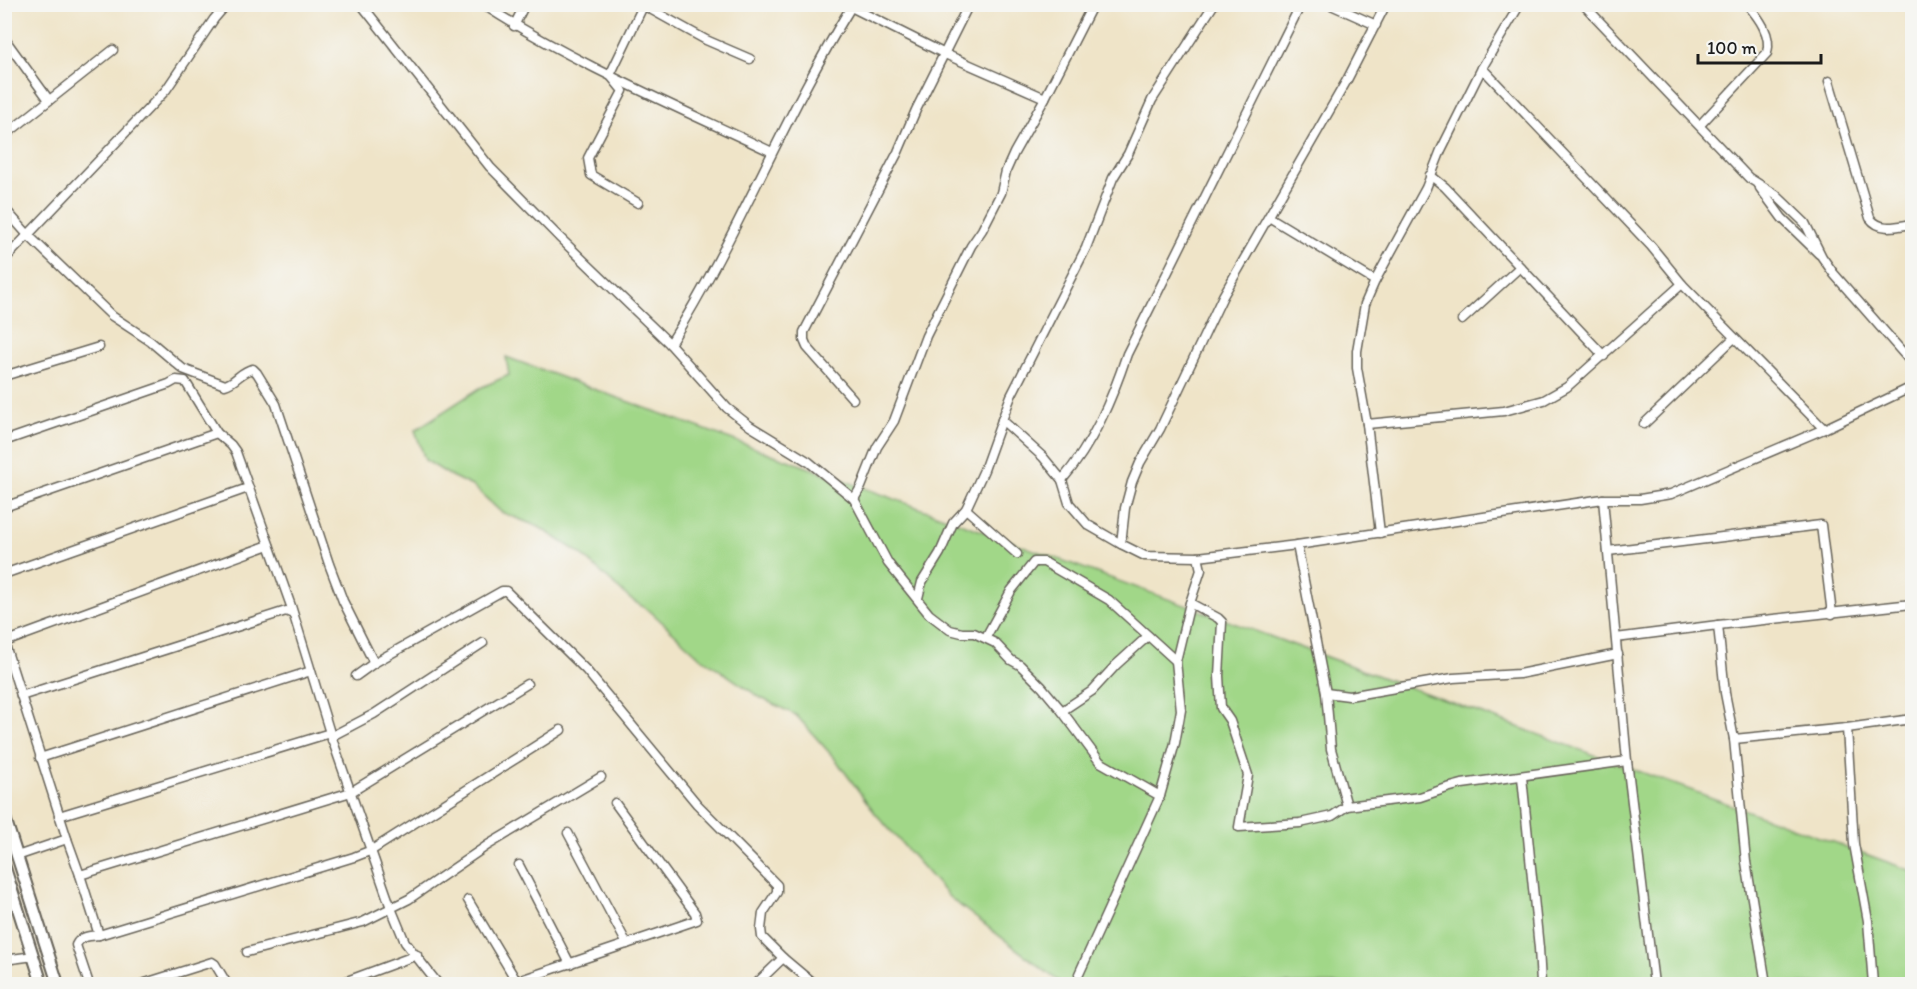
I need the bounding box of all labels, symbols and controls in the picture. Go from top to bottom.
scale bar [1698,27,1821,65]
text: 100 m [1707,37,1757,59]

